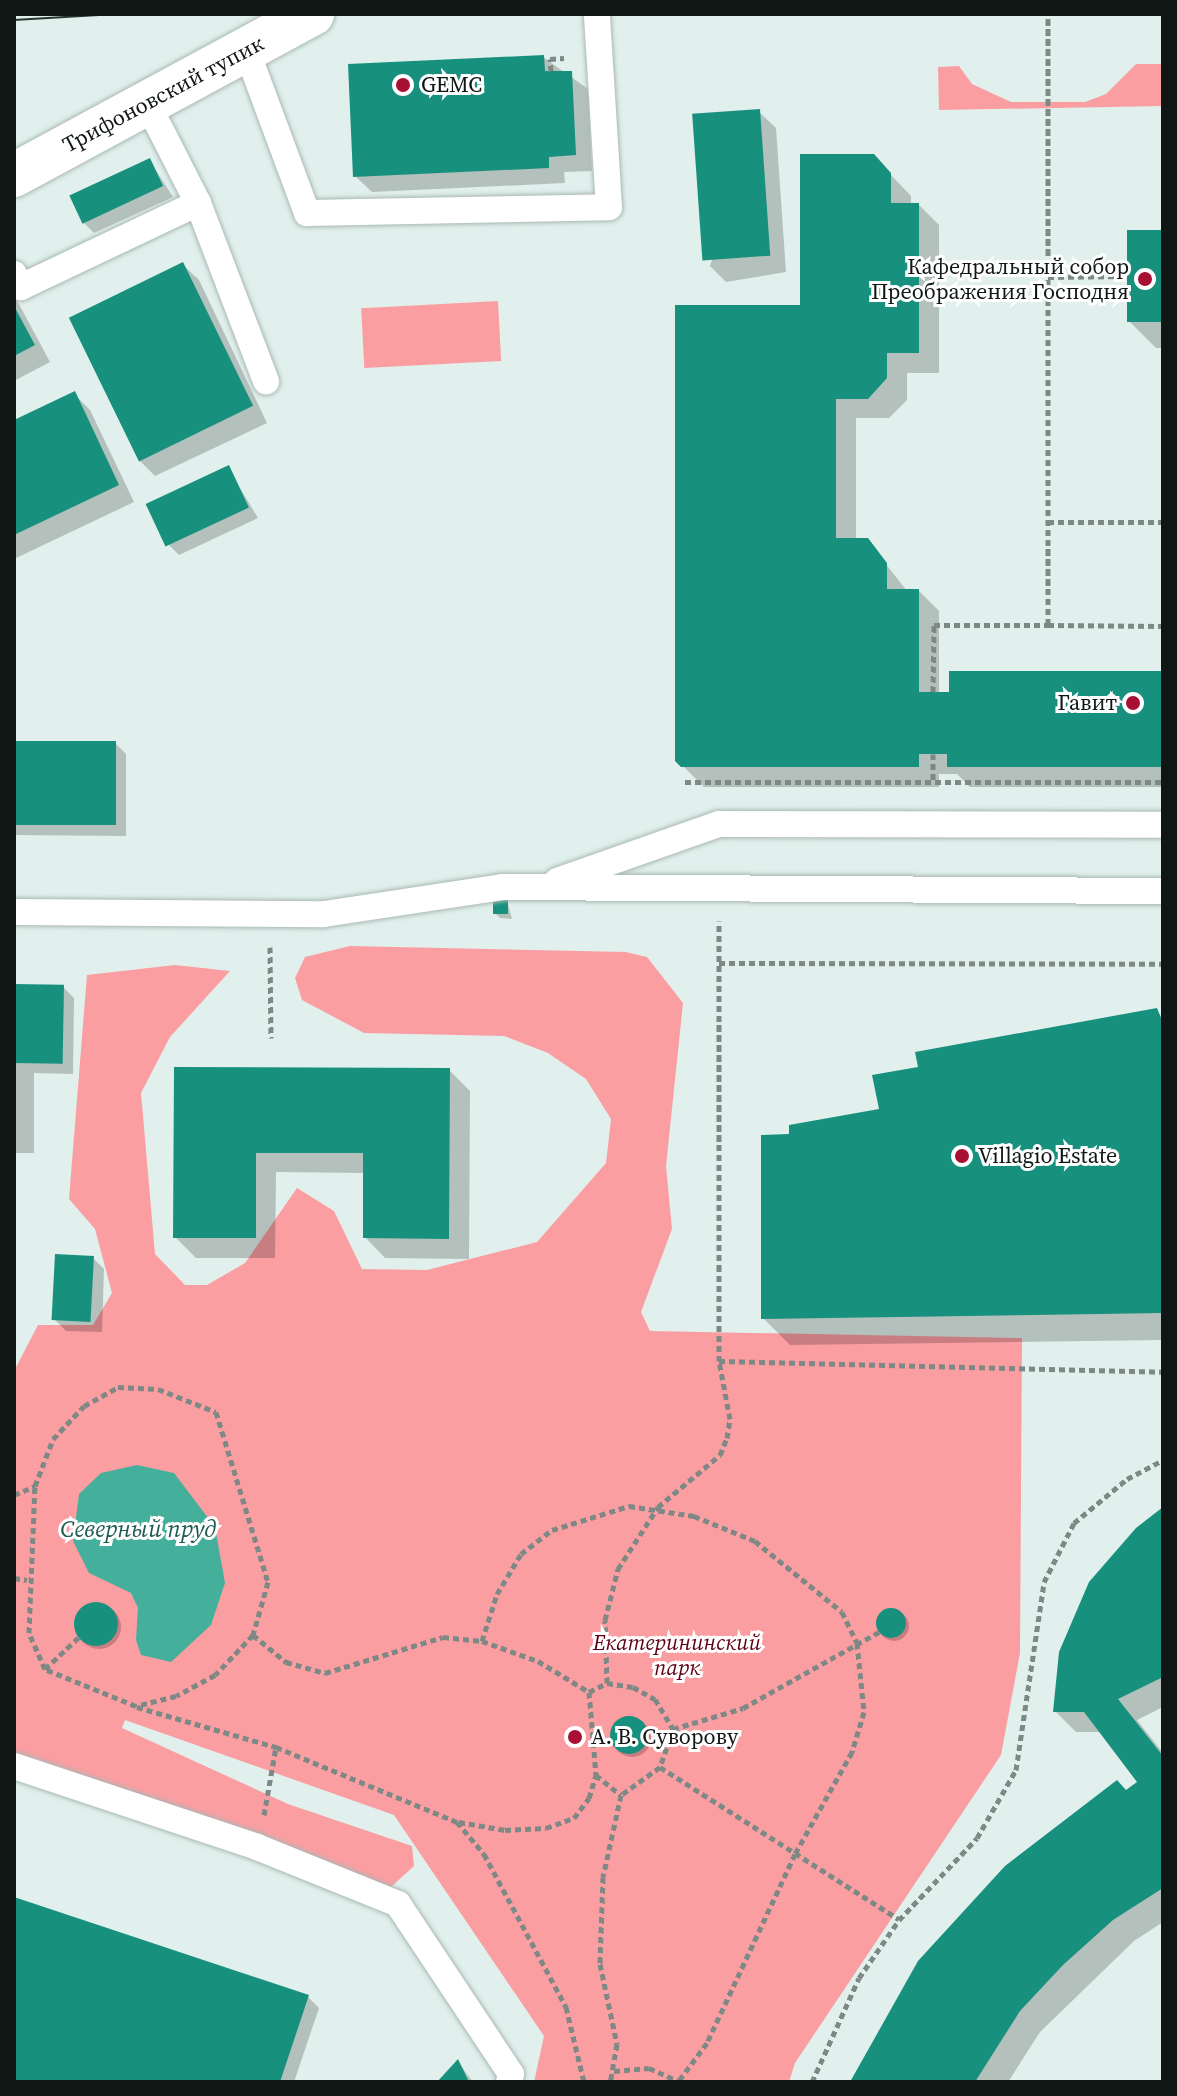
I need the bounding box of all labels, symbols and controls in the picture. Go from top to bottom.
street label: Трифоновский тупик [58,30,268,158]
place label: GEMC [421,72,482,98]
marker: GEMC [392,74,414,96]
place label: Кафедральный собор Преображения Господня [871,253,1129,304]
marker: Кафедральный собор Преображения Господня [1136,270,1154,288]
place label: Гавит [1058,690,1117,716]
marker: Гавит [1124,694,1142,712]
place label: Villagio Estate [978,1143,1117,1169]
marker: Villagio Estate [953,1147,971,1165]
water label: Северный пруд [60,1515,216,1543]
park label: Екатерининский парк [593,1629,761,1680]
place label: А. В. Суворову [591,1724,738,1750]
marker: А. В. Суворову [566,1728,584,1746]

